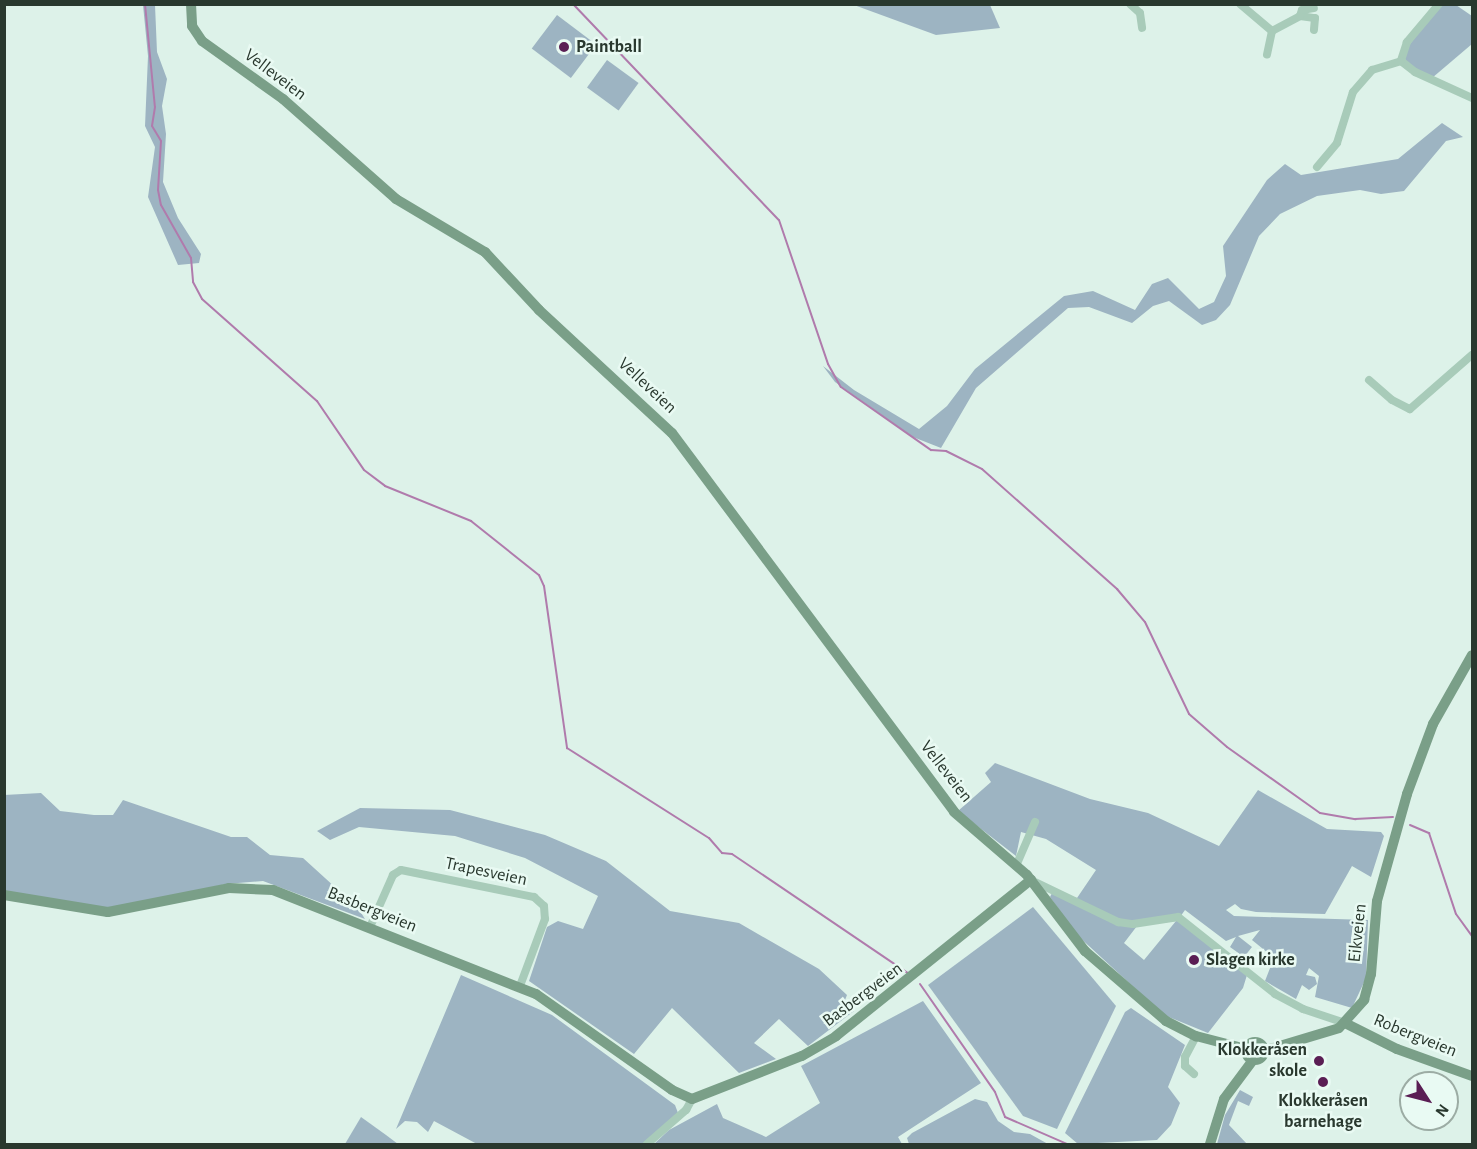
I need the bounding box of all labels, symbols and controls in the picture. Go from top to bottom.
place label: Paintball [576,36,642,58]
marker: Paintball [557,40,571,54]
street label: Velleveien [240,45,310,105]
street label: Velleveien [613,353,681,419]
street label: Velleveien [915,737,977,807]
street label: Trapesveien [443,853,529,891]
street label: Basbergveien [324,882,420,938]
street label: Eikveien [1344,903,1372,963]
place label: Slagen kirke [1206,949,1295,971]
marker: Slagen kirke [1187,953,1201,967]
street label: Basbergveien [819,958,907,1032]
street label: Robergveien [1370,1010,1460,1062]
place label: Klokkeråsen skole [1217,1040,1307,1082]
marker: Klokkeråsen skole [1312,1054,1326,1068]
north arrow [1399,1071,1459,1131]
marker: Klokkeråsen barnehage [1316,1075,1330,1089]
place label: Klokkeråsen barnehage [1278,1091,1368,1134]
text: N [1432,1101,1452,1120]

